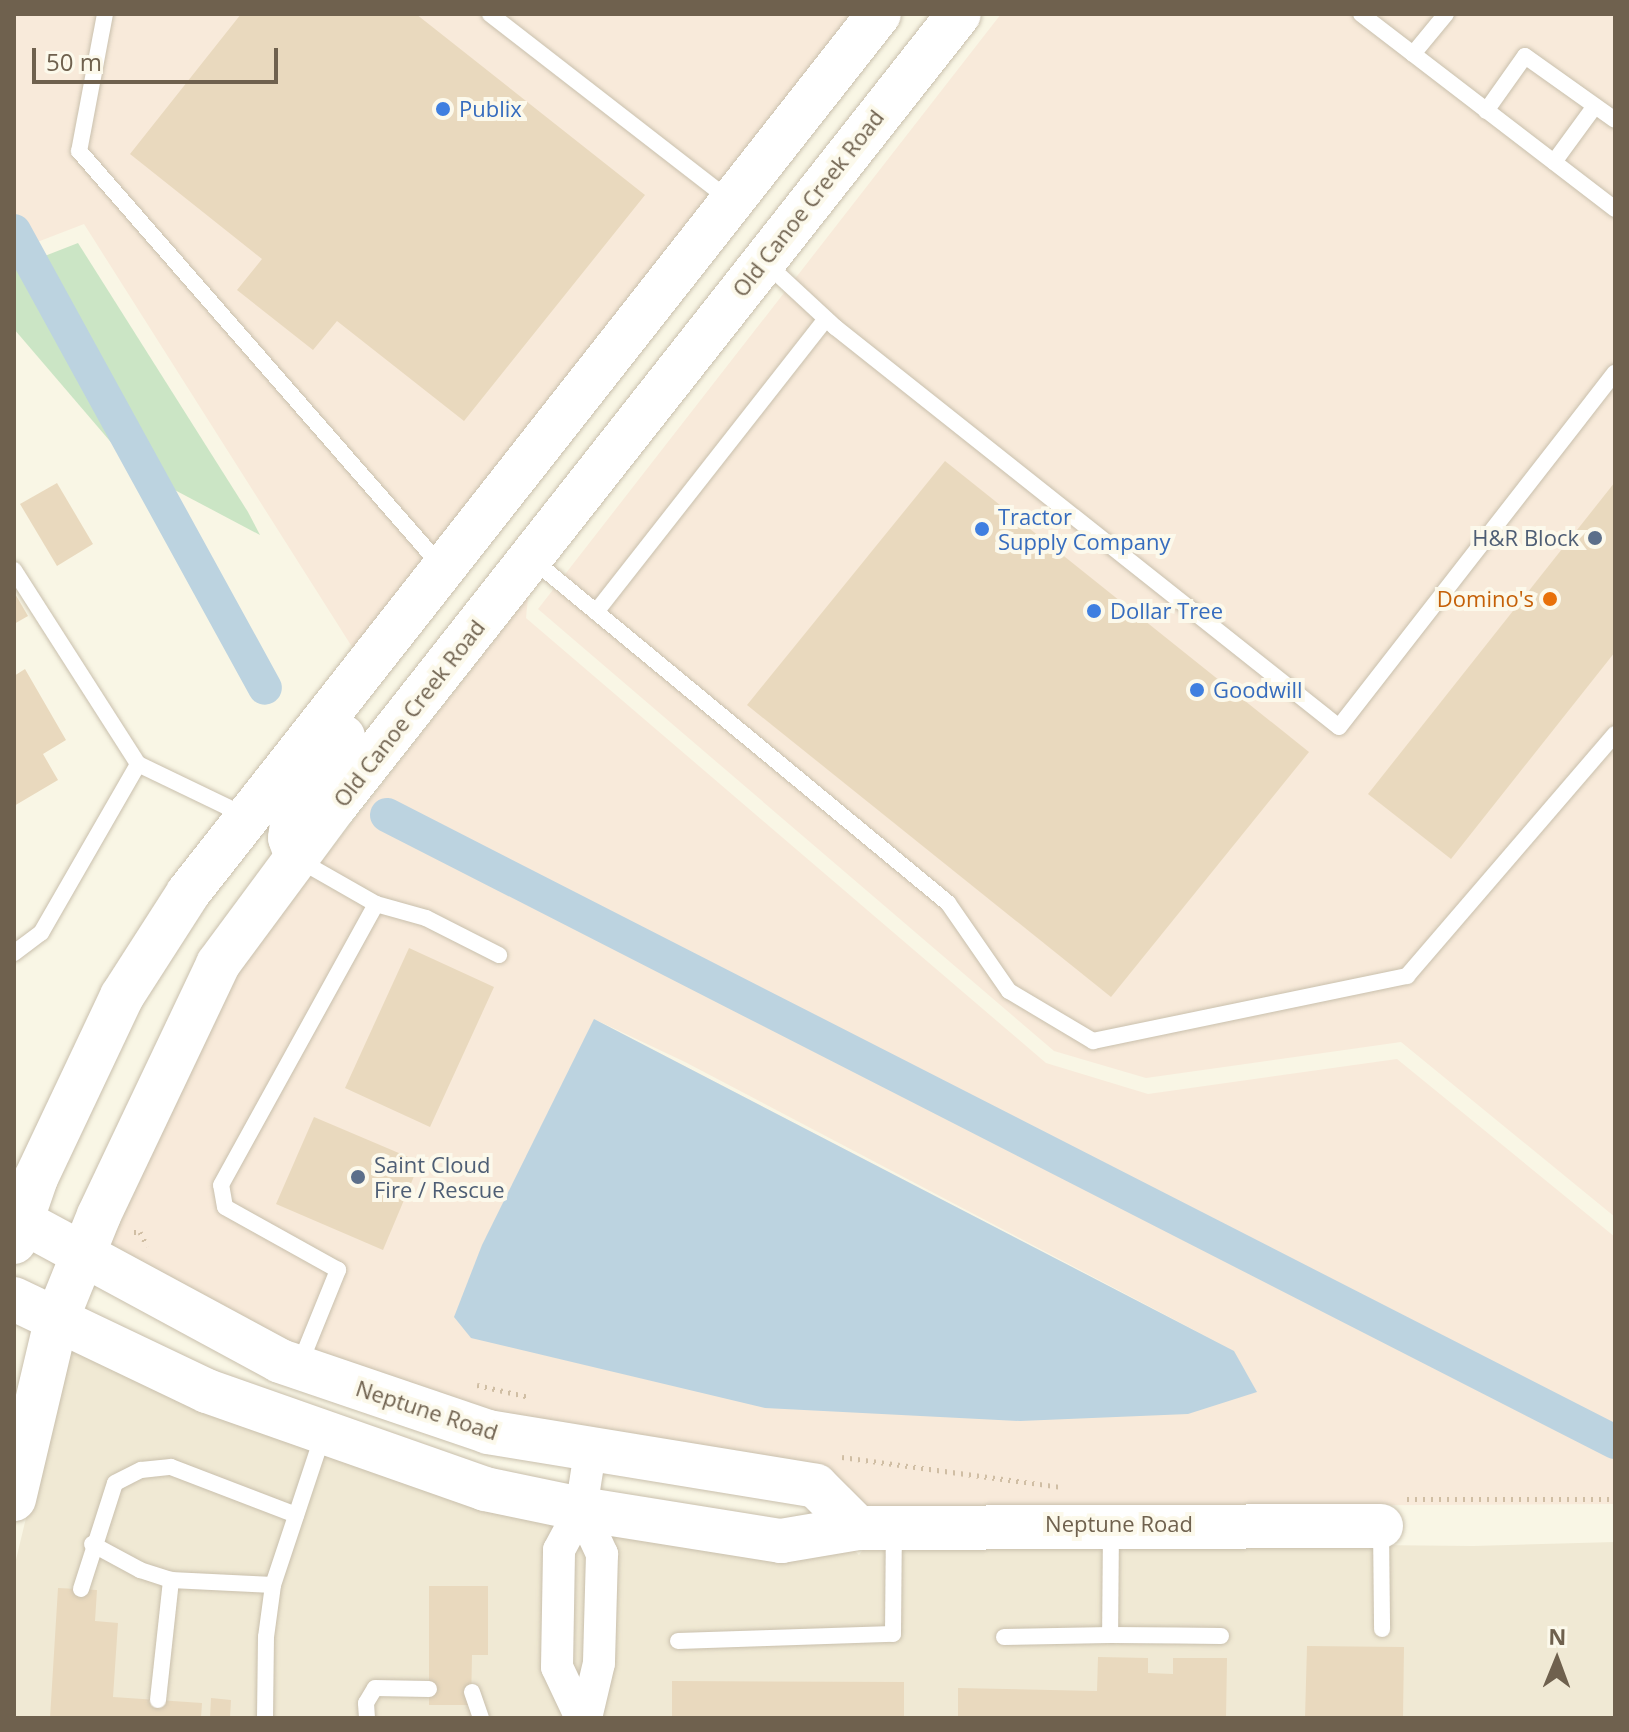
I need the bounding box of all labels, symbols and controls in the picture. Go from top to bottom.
scale bar [36,32,282,82]
text: 50 m [46,45,102,78]
place label: Publix [459,96,522,122]
marker: Publix [434,100,452,118]
street label: Old Canoe Creek Road [727,104,889,302]
place label: Tractor Supply Company [998,503,1170,554]
marker: Tractor Supply Company [973,520,991,538]
place label: H&R Block [1472,525,1579,551]
marker: H&R Block [1586,529,1604,547]
place label: Domino's [1437,586,1534,612]
marker: Domino's [1541,590,1559,608]
place label: Dollar Tree [1110,598,1223,624]
marker: Dollar Tree [1085,602,1103,620]
street label: Old Canoe Creek Road [328,614,490,812]
place label: Goodwill [1213,677,1303,703]
marker: Goodwill [1188,681,1206,699]
place label: Saint Cloud Fire / Rescue [374,1151,505,1202]
marker: Saint Cloud Fire / Rescue [349,1168,367,1186]
street label: Neptune Road [353,1375,501,1445]
street label: Neptune Road [1045,1511,1193,1537]
north arrow [1517,1620,1597,1700]
text: N [1548,1621,1567,1651]

